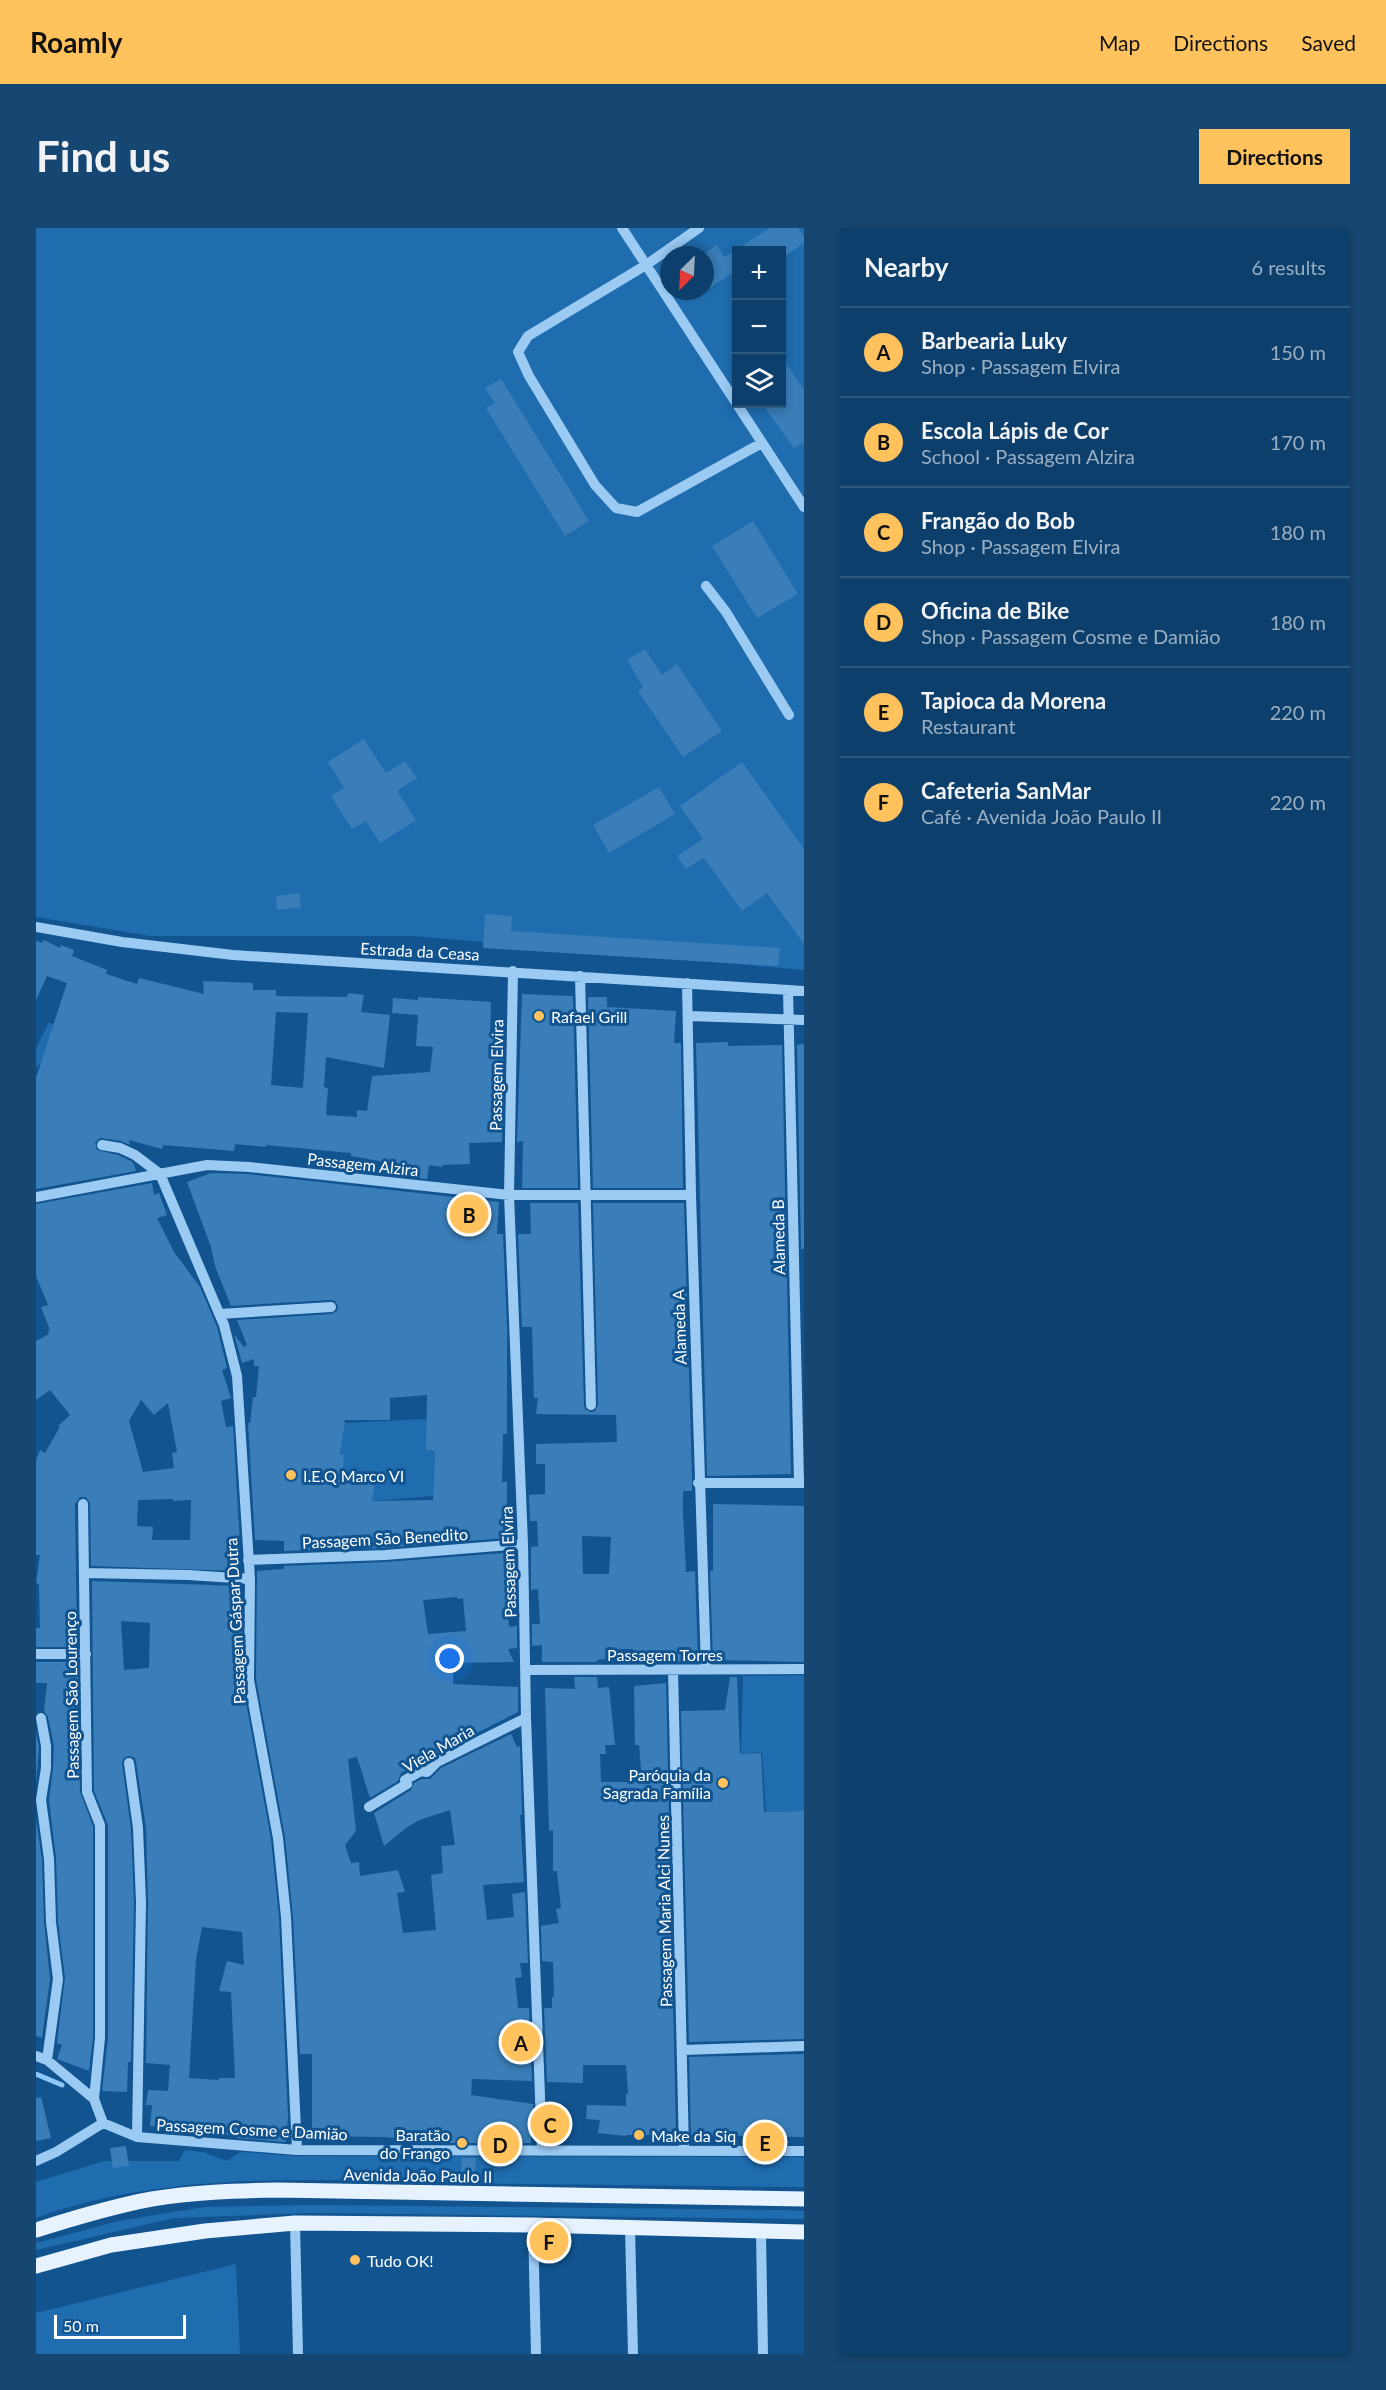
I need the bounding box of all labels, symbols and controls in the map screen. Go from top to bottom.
text: Roamly [30,25,123,59]
text: Map [1099,30,1140,55]
text: Directions [1173,30,1268,55]
text: Saved [1301,30,1356,55]
button: Directions [1199,129,1350,184]
text: Find us [36,131,170,181]
north arrow [660,246,714,300]
map controls [732,246,786,408]
button: + [732,246,786,300]
text: Nearby [864,251,949,283]
text: 6 results [1251,255,1326,279]
button: − [732,300,786,354]
text: Barbearia Luky [921,327,1067,354]
text: A [877,340,890,364]
text: 150 m [1270,340,1326,364]
button: layers [732,354,786,408]
text: Shop · Passagem Elvira [921,354,1120,378]
text: Escola Lápis de Cor [921,417,1109,444]
text: B [877,430,890,454]
text: 170 m [1270,430,1326,454]
text: School · Passagem Alzira [921,444,1135,468]
text: Frangão do Bob [921,507,1075,534]
text: C [877,520,890,544]
text: 180 m [1270,520,1326,544]
text: Shop · Passagem Elvira [921,534,1120,558]
text: Oficina de Bike [921,597,1069,624]
text: D [876,610,891,634]
text: 180 m [1270,610,1326,634]
text: Shop · Passagem Cosme e Damião [921,624,1220,648]
text: Tapioca da Morena [921,687,1106,714]
text: E [878,700,889,724]
text: 220 m [1270,700,1326,724]
text: Restaurant [921,714,1016,738]
text: Cafeteria SanMar [921,777,1091,804]
text: F [878,790,889,814]
text: 220 m [1270,790,1326,814]
text: Café · Avenida João Paulo II [921,804,1162,828]
street label: Estrada da Ceasa [360,938,480,964]
place label: Rafael Grill [551,1007,627,1026]
marker: Rafael Grill [532,1009,546,1023]
street label: Passagem Elvira [486,1019,506,1131]
street label: Passagem Alzira [306,1149,420,1179]
pin: B [450,1192,488,1236]
street label: Alameda B [768,1199,788,1275]
street label: Alameda A [668,1289,690,1365]
place label: I.E.Q Marco VI [303,1466,404,1485]
marker: I.E.Q Marco VI [284,1468,298,1482]
street label: Passagem Elvira [497,1506,519,1618]
street label: Passagem São Benedito [301,1524,469,1552]
street label: Passagem Gáspar Dutra [221,1537,249,1705]
street label: Passagem São Lourenço [60,1611,82,1779]
your location [435,1644,464,1673]
street label: Passagem Torres [607,1645,723,1664]
street label: Viela Maria [399,1720,477,1776]
place label: Paróquia da Sagrada Família [603,1765,711,1802]
marker: Paróquia da Sagrada Família [716,1776,730,1790]
street label: Passagem Maria Alci Nunes [653,1815,675,2007]
pin: A [502,2020,540,2064]
pin: C [530,2102,570,2146]
street label: Passagem Cosme e Damião [156,2114,348,2144]
pin: E [746,2120,784,2164]
pin: D [480,2122,520,2166]
place label: Baratão do Frango [380,2125,450,2162]
place label: Make da Siq [651,2126,736,2145]
marker: Make da Siq [632,2128,646,2142]
marker: Baratão do Frango [455,2136,469,2150]
street label: Avenida João Paulo II [343,2164,493,2186]
pin: F [530,2218,568,2264]
place label: Tudo OK! [367,2251,434,2270]
marker: Tudo OK! [348,2253,362,2267]
scale bar [54,2312,186,2340]
text: 50 m [63,2316,99,2335]

